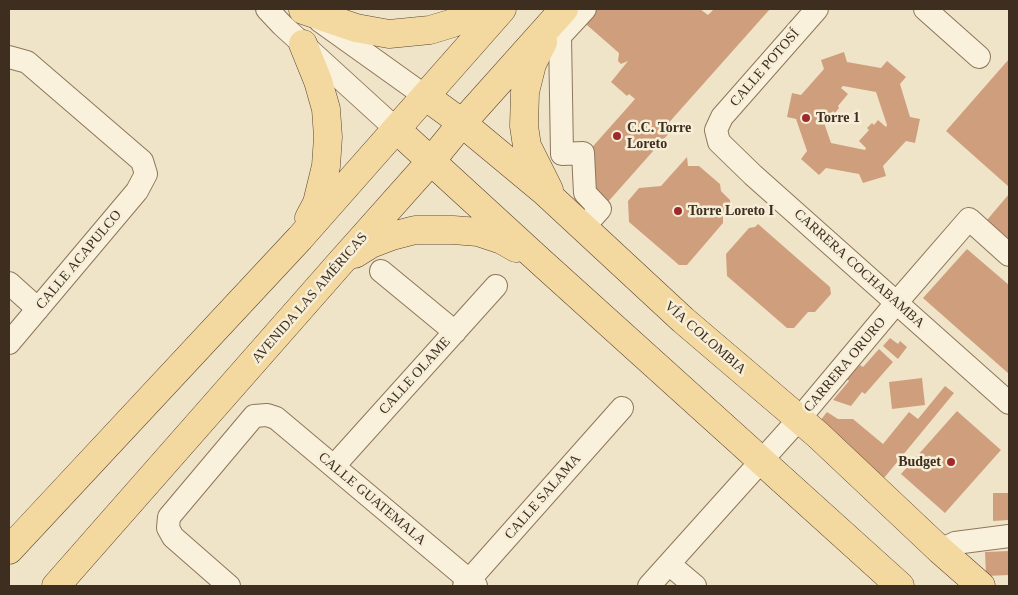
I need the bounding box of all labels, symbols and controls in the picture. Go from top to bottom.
street label: CALLE POTOSÍ [727,26,803,110]
place label: Torre 1 [816,110,860,126]
marker: Torre 1 [800,112,812,124]
place label: C.C. Torre Loreto [627,120,691,152]
marker: C.C. Torre Loreto [611,130,623,142]
place label: Torre Loreto I [688,203,774,219]
marker: Torre Loreto I [672,205,684,217]
street label: CARRERA COCHABAMBA [790,206,928,332]
street label: CALLE ACAPULCO [33,207,125,313]
street label: AVENIDA LAS AMÉRICAS [249,229,371,367]
street label: VÍA COLOMBIA [661,298,749,378]
street label: CARRERA ORURO [800,314,890,416]
street label: CALLE OLAME [376,334,454,418]
street label: CALLE GUATEMALA [315,449,429,549]
street label: CALLE SALAMA [501,451,585,543]
place label: Budget [898,454,941,470]
marker: Budget [945,456,957,468]

